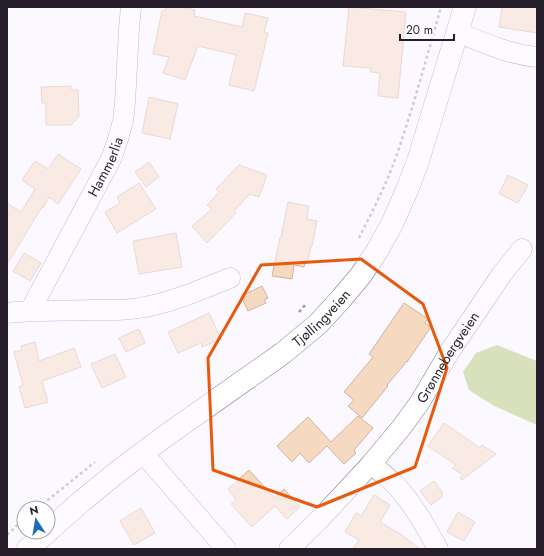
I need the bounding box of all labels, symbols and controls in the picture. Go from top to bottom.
scale bar [400,16,454,42]
text: 20 m [406,21,433,39]
street label: Hammerlia [83,134,128,200]
street label: Tjøllingveien [288,285,355,351]
street label: Grønnebergveien [412,308,484,407]
north arrow [16,500,56,540]
text: N [28,501,40,519]

